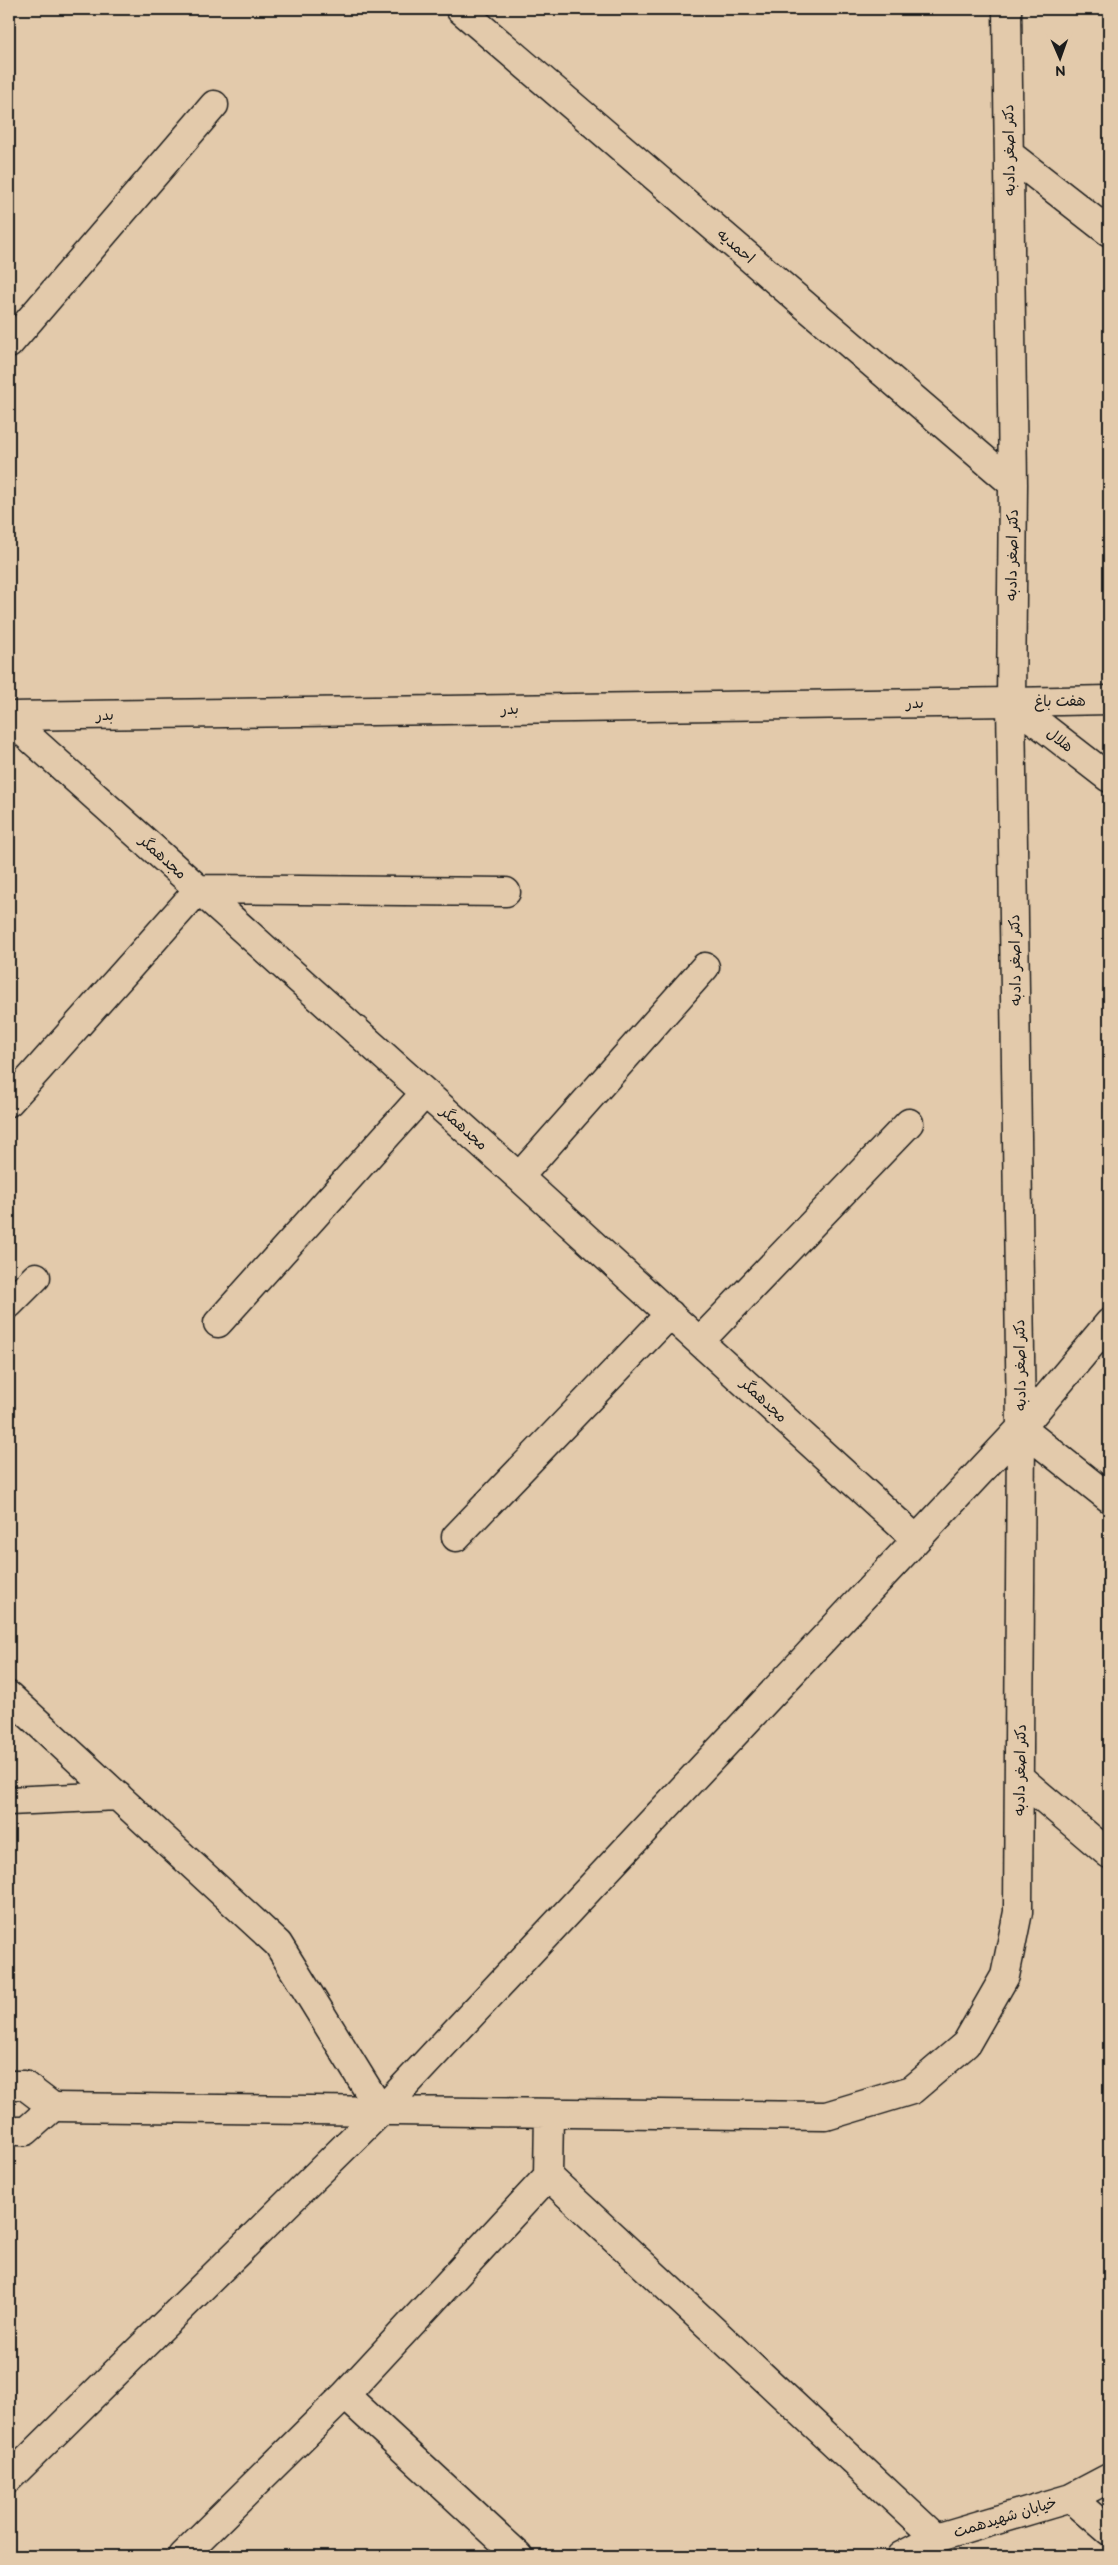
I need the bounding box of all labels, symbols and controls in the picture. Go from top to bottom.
north arrow [1036,32,1086,82]
text: N [1055,62,1066,79]
street label: دکتر اصغر دادبه [999,104,1020,196]
street label: احمدیه [713,225,758,268]
street label: دکتر اصغر دادبه [1002,509,1023,601]
street label: هفت باغ [1034,692,1086,711]
street label: بدر [905,694,924,713]
street label: بدر [500,700,519,719]
street label: بدر [95,706,114,725]
street label: هلال [1043,724,1077,757]
street label: مجدهمگر [134,830,190,884]
street label: دکتر اصغر دادبه [1005,914,1026,1006]
street label: مجدهمگر [435,1101,491,1155]
street label: دکتر اصغر دادبه [1010,1319,1031,1411]
street label: مجدهمگر [735,1373,791,1427]
street label: دکتر اصغر دادبه [1010,1724,1031,1816]
street label: خیابان شهیدهمت [951,2493,1059,2542]

